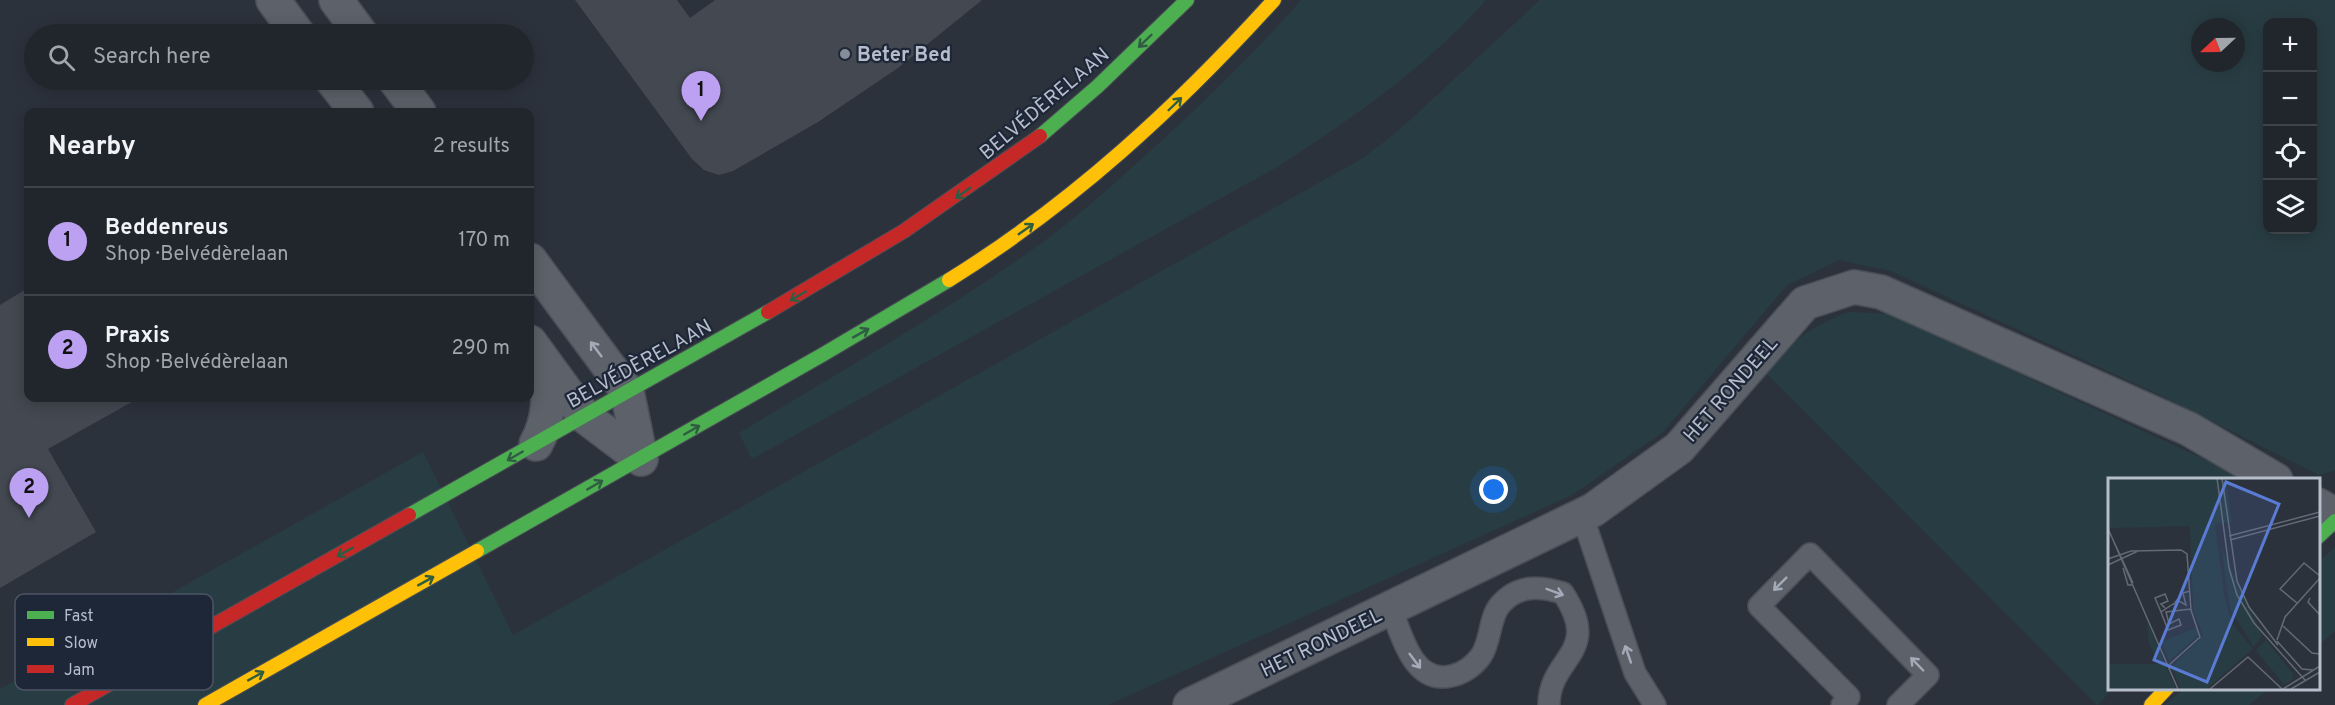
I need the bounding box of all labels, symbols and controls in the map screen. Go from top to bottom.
north arrow [2191,18,2245,72]
map controls [2263,18,2317,234]
button: + [2263,18,2317,72]
search box [24,24,534,90]
one-way arrow [1137,34,1152,48]
icon: search [45,41,78,74]
street label: BELVÉDÈRELAAN [974,41,1116,167]
place label: Beter Bed [857,43,951,69]
text: Search here [93,44,211,71]
marker: Beter Bed [838,47,852,61]
pin: 1 [682,72,720,121]
button: − [2263,72,2317,126]
one-way arrow [1167,97,1182,111]
button: locate [2263,126,2317,180]
text: Nearby [48,131,136,164]
text: 2 results [433,134,510,160]
button: layers [2263,180,2317,234]
one-way arrow [956,187,972,199]
text: Beddenreus [105,215,229,242]
one-way arrow [1017,223,1033,235]
text: 1 [64,228,72,254]
text: 170 m [458,228,510,254]
text: Shop · Belvédèrelaan [105,242,288,268]
one-way arrow [790,290,807,302]
street label: BELVÉDÈRELAAN [562,312,717,415]
text: Praxis [105,323,170,350]
one-way arrow [852,327,869,339]
street label: HET RONDEEL [1678,332,1785,449]
text: 2 [61,336,74,362]
text: 290 m [452,336,510,362]
one-way arrow [590,342,602,358]
text: Shop · Belvédèrelaan [105,350,288,376]
one-way arrow [683,423,700,435]
one-way arrow [507,450,524,462]
pin: 2 [9,468,48,518]
your location [1479,475,1508,504]
inset map [2108,478,2320,690]
one-way arrow [586,479,604,490]
one-way arrow [337,546,354,558]
one-way arrow [417,575,434,587]
one-way arrow [1773,577,1788,592]
one-way arrow [1546,587,1564,598]
legend [15,594,213,690]
street label: HET RONDEEL [1257,603,1387,684]
text: Fast [64,607,94,627]
text: Slow [64,634,98,654]
one-way arrow [1622,645,1633,664]
one-way arrow [1409,652,1422,668]
one-way arrow [1909,656,1924,671]
text: Jam [64,661,95,681]
one-way arrow [247,670,264,682]

